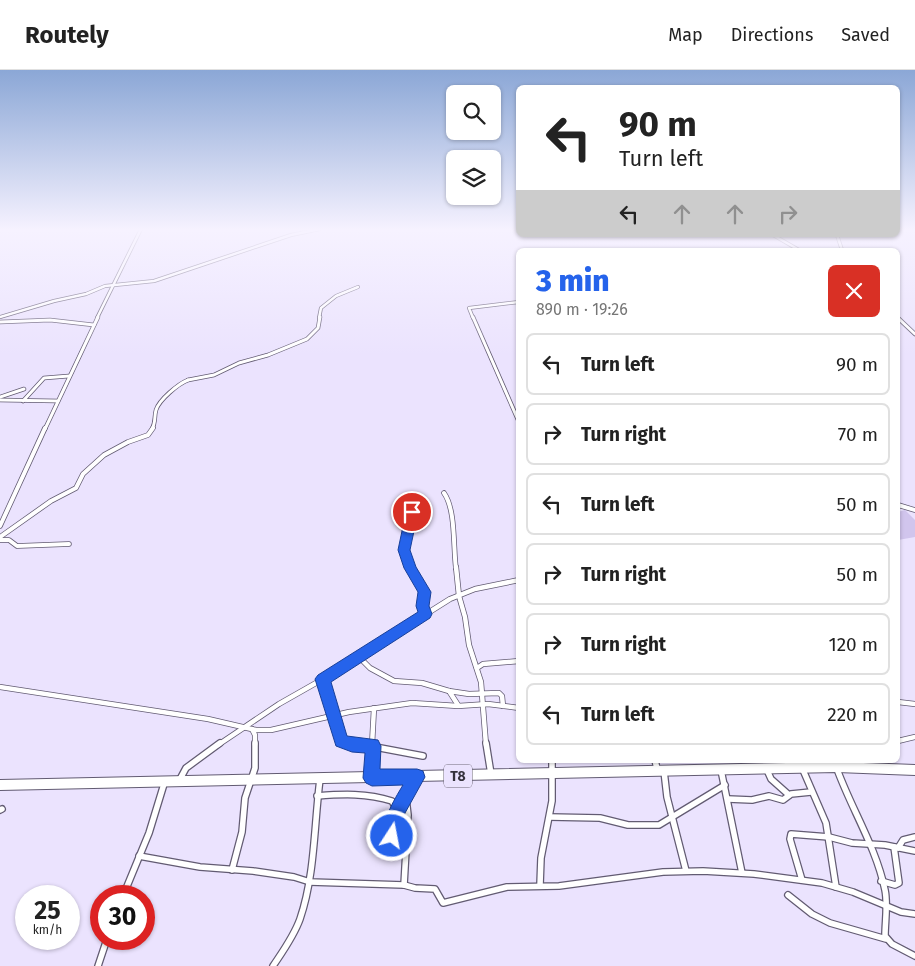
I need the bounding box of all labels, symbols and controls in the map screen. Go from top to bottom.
text: Routely [25,21,109,49]
text: Map [668,24,703,46]
text: Directions [731,24,813,46]
text: Saved [841,24,890,46]
map controls [446,85,501,205]
button: search [446,85,501,140]
text: 90 m [619,103,697,145]
icon: left [536,105,601,170]
text: Turn left [619,145,703,172]
button: layers [446,150,501,205]
icon: left [615,200,643,228]
icon: ahead [668,200,696,228]
icon: ahead [721,200,749,228]
icon: right [774,200,802,228]
text: 3 min [536,263,610,299]
button: close [828,265,880,317]
text: 890 m · 19:26 [536,300,628,319]
icon: left [538,350,566,378]
text: Turn left [581,353,655,376]
text: 90 m [836,353,878,376]
icon: right [538,420,566,448]
text: Turn right [581,423,666,446]
text: 70 m [838,423,878,446]
icon: left [538,490,566,518]
pin [391,491,433,533]
text: Turn left [581,493,655,516]
text: 50 m [837,493,878,516]
icon: arrive [398,498,426,526]
icon: right [538,560,566,588]
text: Turn right [581,563,666,586]
text: 50 m [837,563,878,586]
icon: right [538,630,566,658]
text: Turn right [581,633,666,656]
text: 120 m [828,633,878,656]
icon: left [538,700,566,728]
text: Turn left [581,703,655,726]
text: 220 m [827,703,878,726]
road number: T8 [444,764,472,788]
position arrow [365,809,417,861]
speed limit sign: 30 [90,885,155,950]
text: 25 [34,896,61,926]
text: km/h [33,923,62,937]

